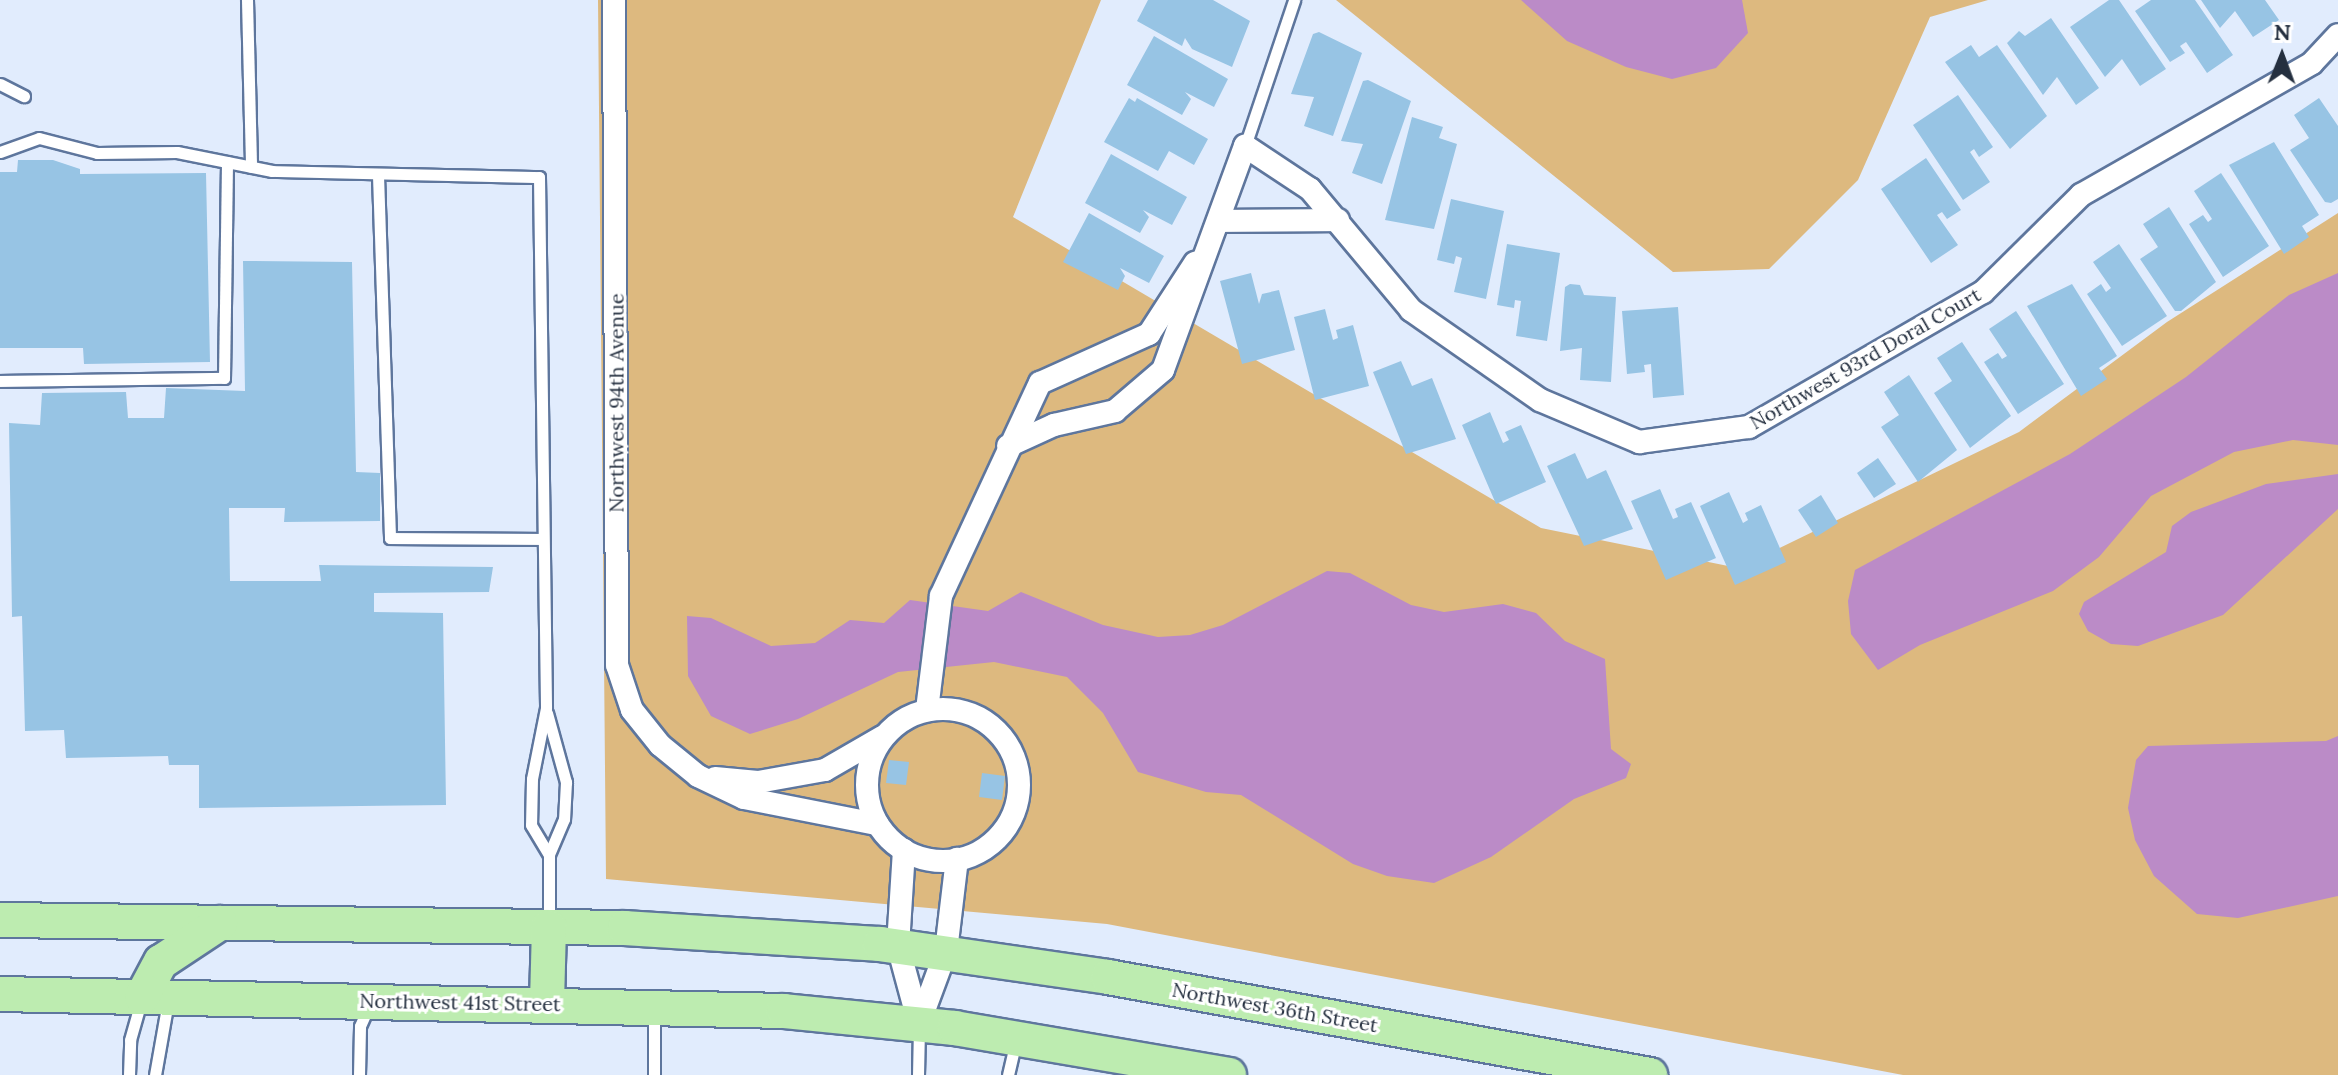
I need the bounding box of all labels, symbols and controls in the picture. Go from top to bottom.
north arrow [2242,16,2322,96]
text: N [2274,18,2291,46]
street label: Northwest 93rd Doral Court [1745,282,1985,434]
street label: Northwest 94th Avenue [604,293,628,513]
street label: Northwest 36th Street [1170,977,1380,1037]
street label: Northwest 41st Street [359,988,561,1016]

